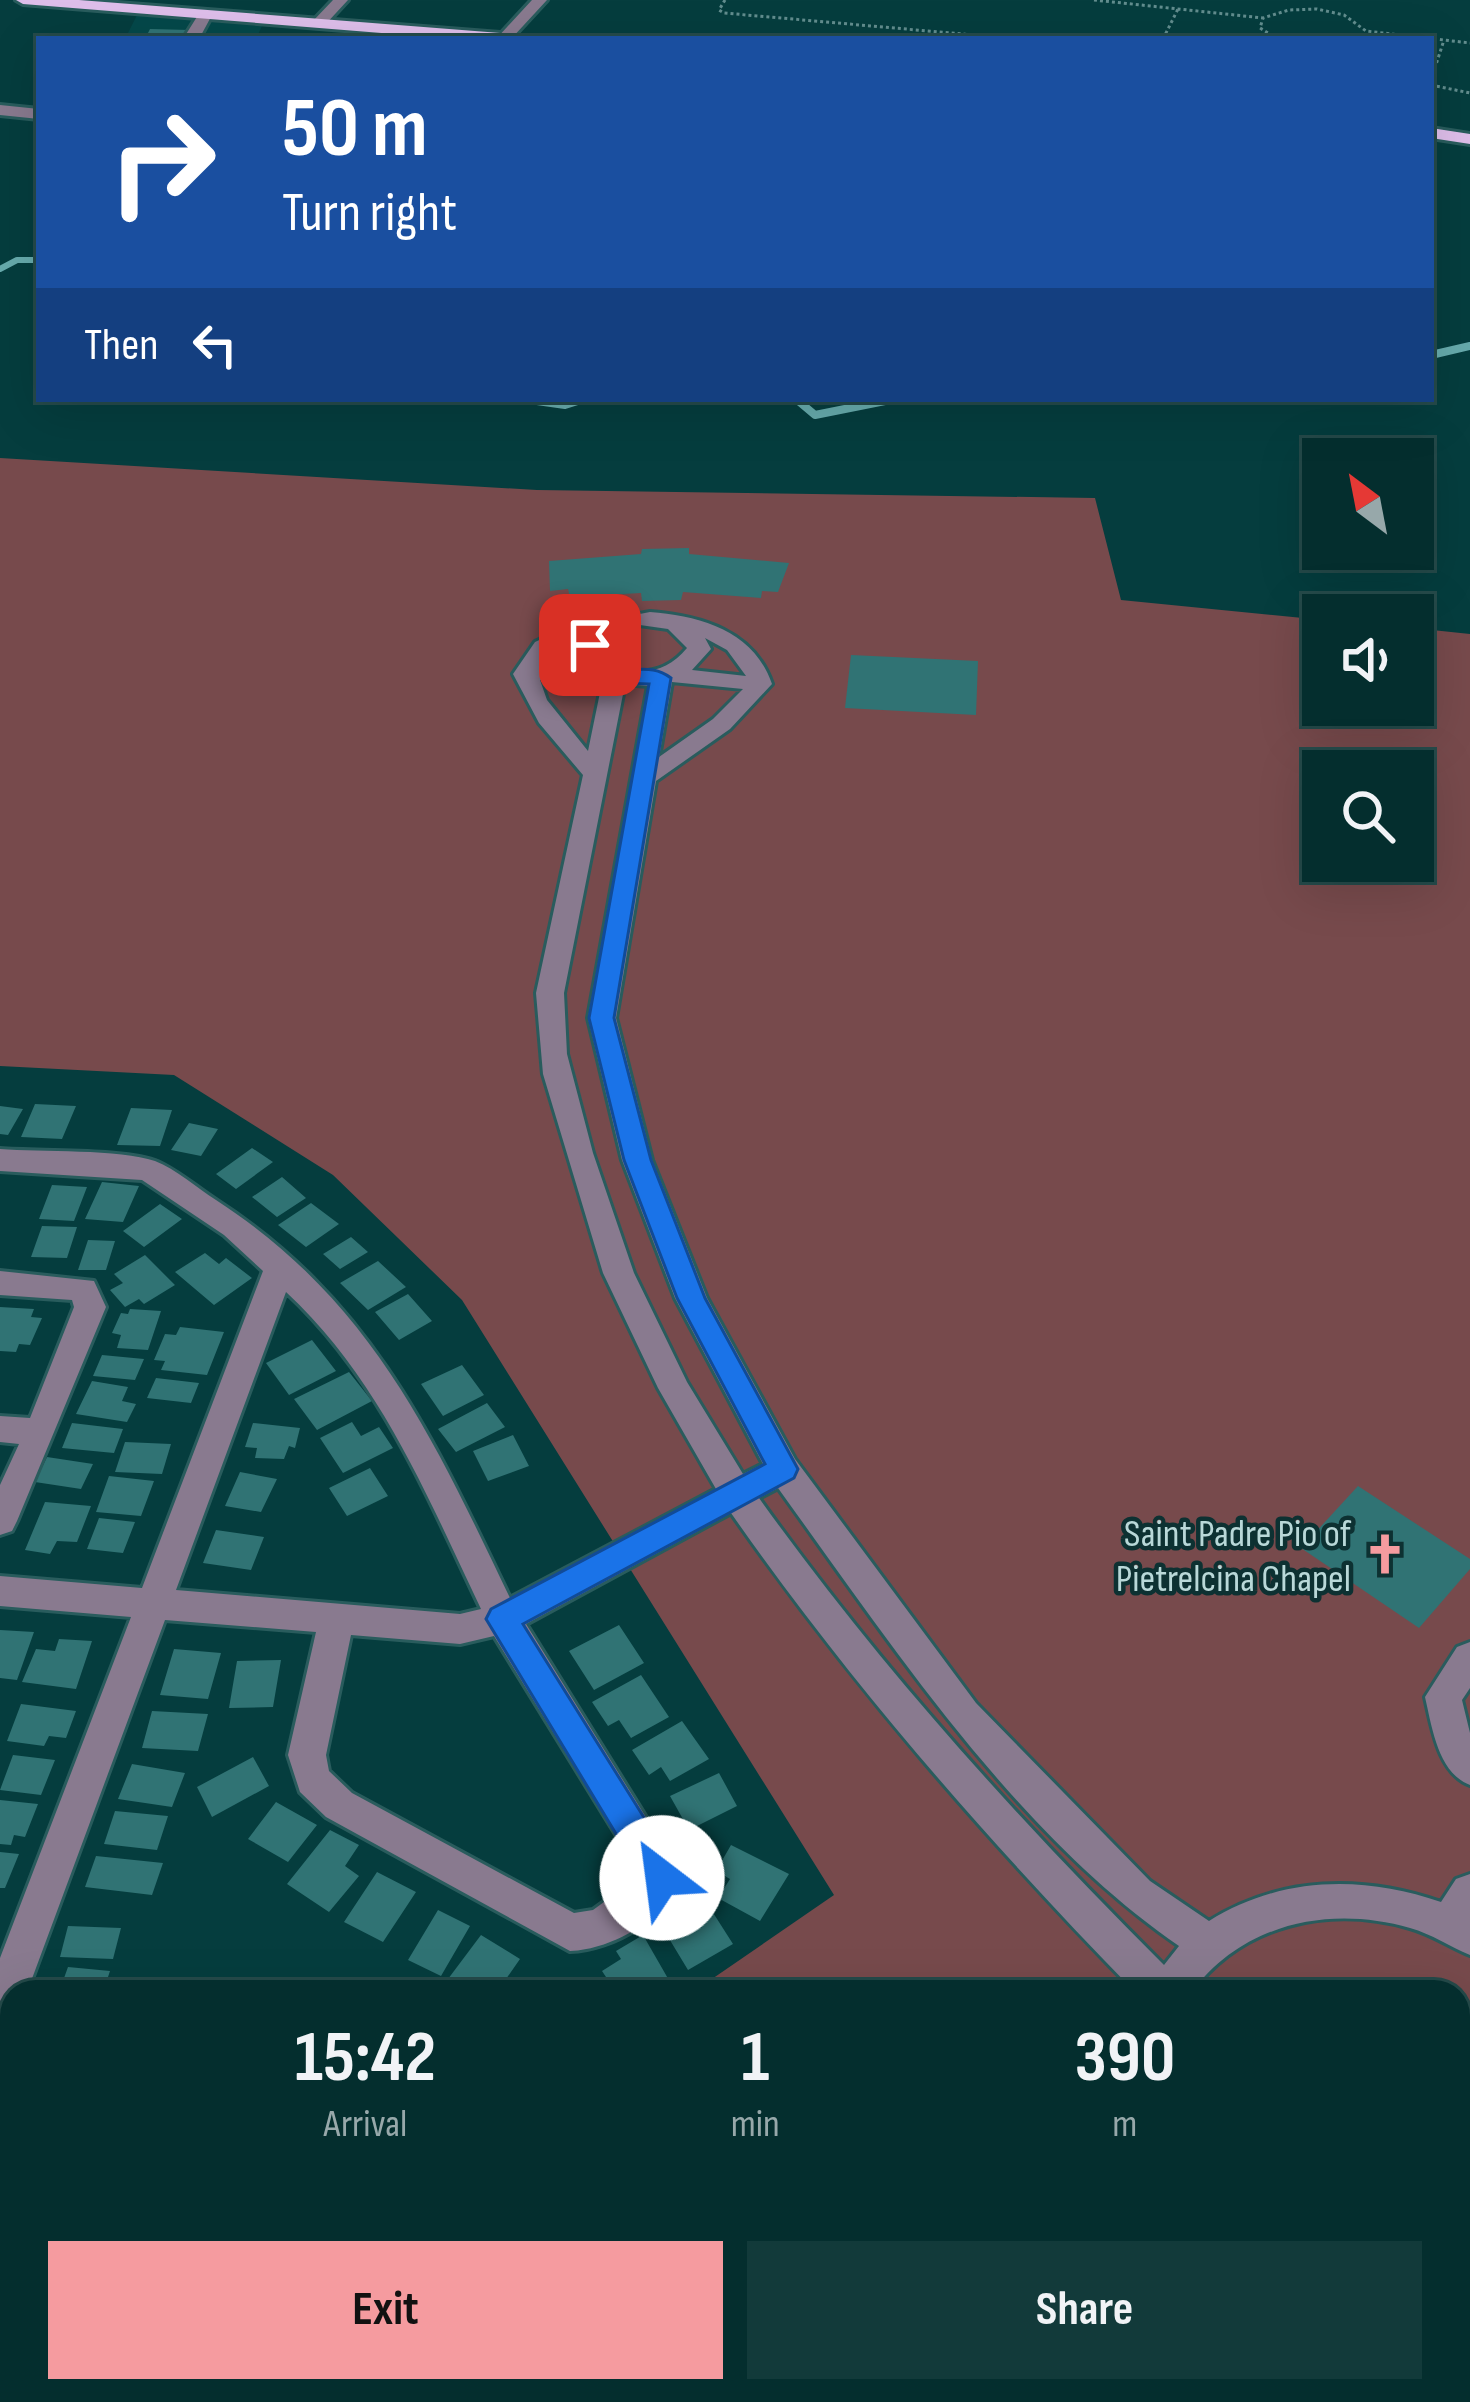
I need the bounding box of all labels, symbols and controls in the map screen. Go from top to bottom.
text: 50 m [282,79,428,180]
icon: right [84,84,240,240]
text: Turn right [282,181,457,246]
icon: left [182,312,248,378]
text: Then [84,318,158,373]
north arrow [1302,438,1434,570]
map controls [1302,438,1434,882]
pin [539,594,641,696]
button: sound [1302,594,1434,726]
icon: arrive [557,612,623,678]
button: search [1302,750,1434,882]
place label: Saint Padre Pio of Pietrelcina Chapel [1116,1511,1352,1603]
church icon: Saint Padre Pio of Pietrelcina Chapel [1362,1531,1408,1577]
position arrow [599,1815,725,1941]
text: 15:42 [295,2015,436,2102]
text: 1 [741,2015,769,2102]
text: 390 [1075,2015,1175,2102]
text: Arrival [323,2101,407,2148]
text: min [731,2101,780,2148]
text: m [1112,2101,1137,2148]
button: Exit [48,2241,723,2379]
button: Share [747,2241,1422,2379]

